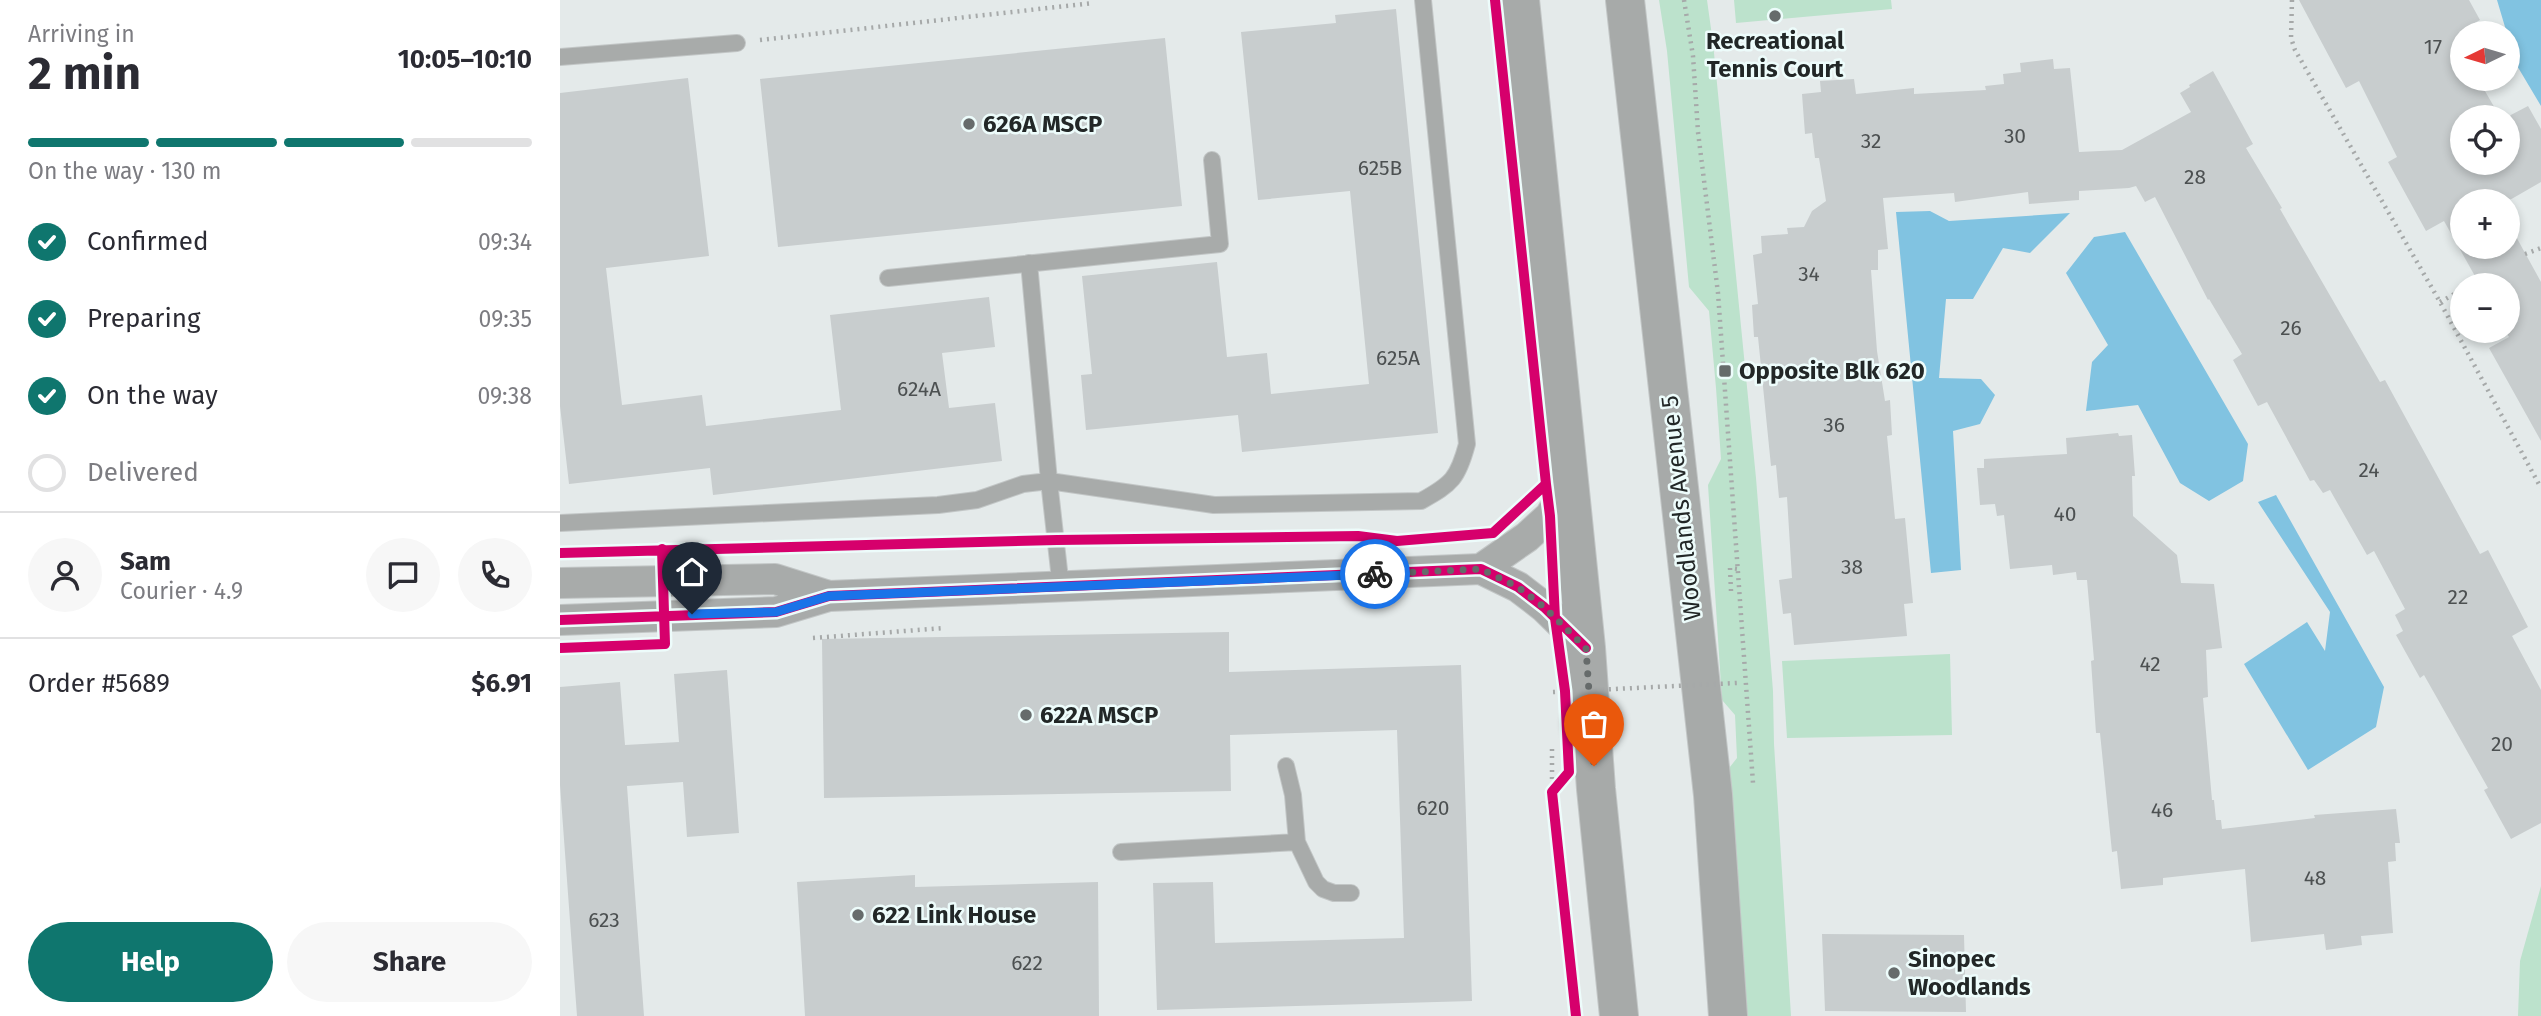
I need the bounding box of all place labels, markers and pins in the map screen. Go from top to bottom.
marker: Recreational Tennis Court [1767,8,1783,24]
place label: Recreational Tennis Court [1706,27,1845,83]
place label: 626A MSCP [983,110,1102,138]
marker: 626A MSCP [961,116,977,132]
place label: Opposite Blk 620 [1739,357,1925,385]
marker: Opposite Blk 620 [1717,363,1733,379]
pin [662,542,722,614]
pin [1564,694,1624,766]
place label: 622A MSCP [1040,701,1158,729]
marker: 622A MSCP [1018,707,1034,723]
place label: 622 Link House [872,901,1036,929]
marker: 622 Link House [850,907,866,923]
place label: Sinopec Woodlands [1908,945,2031,1001]
marker: Sinopec Woodlands [1886,965,1902,981]

